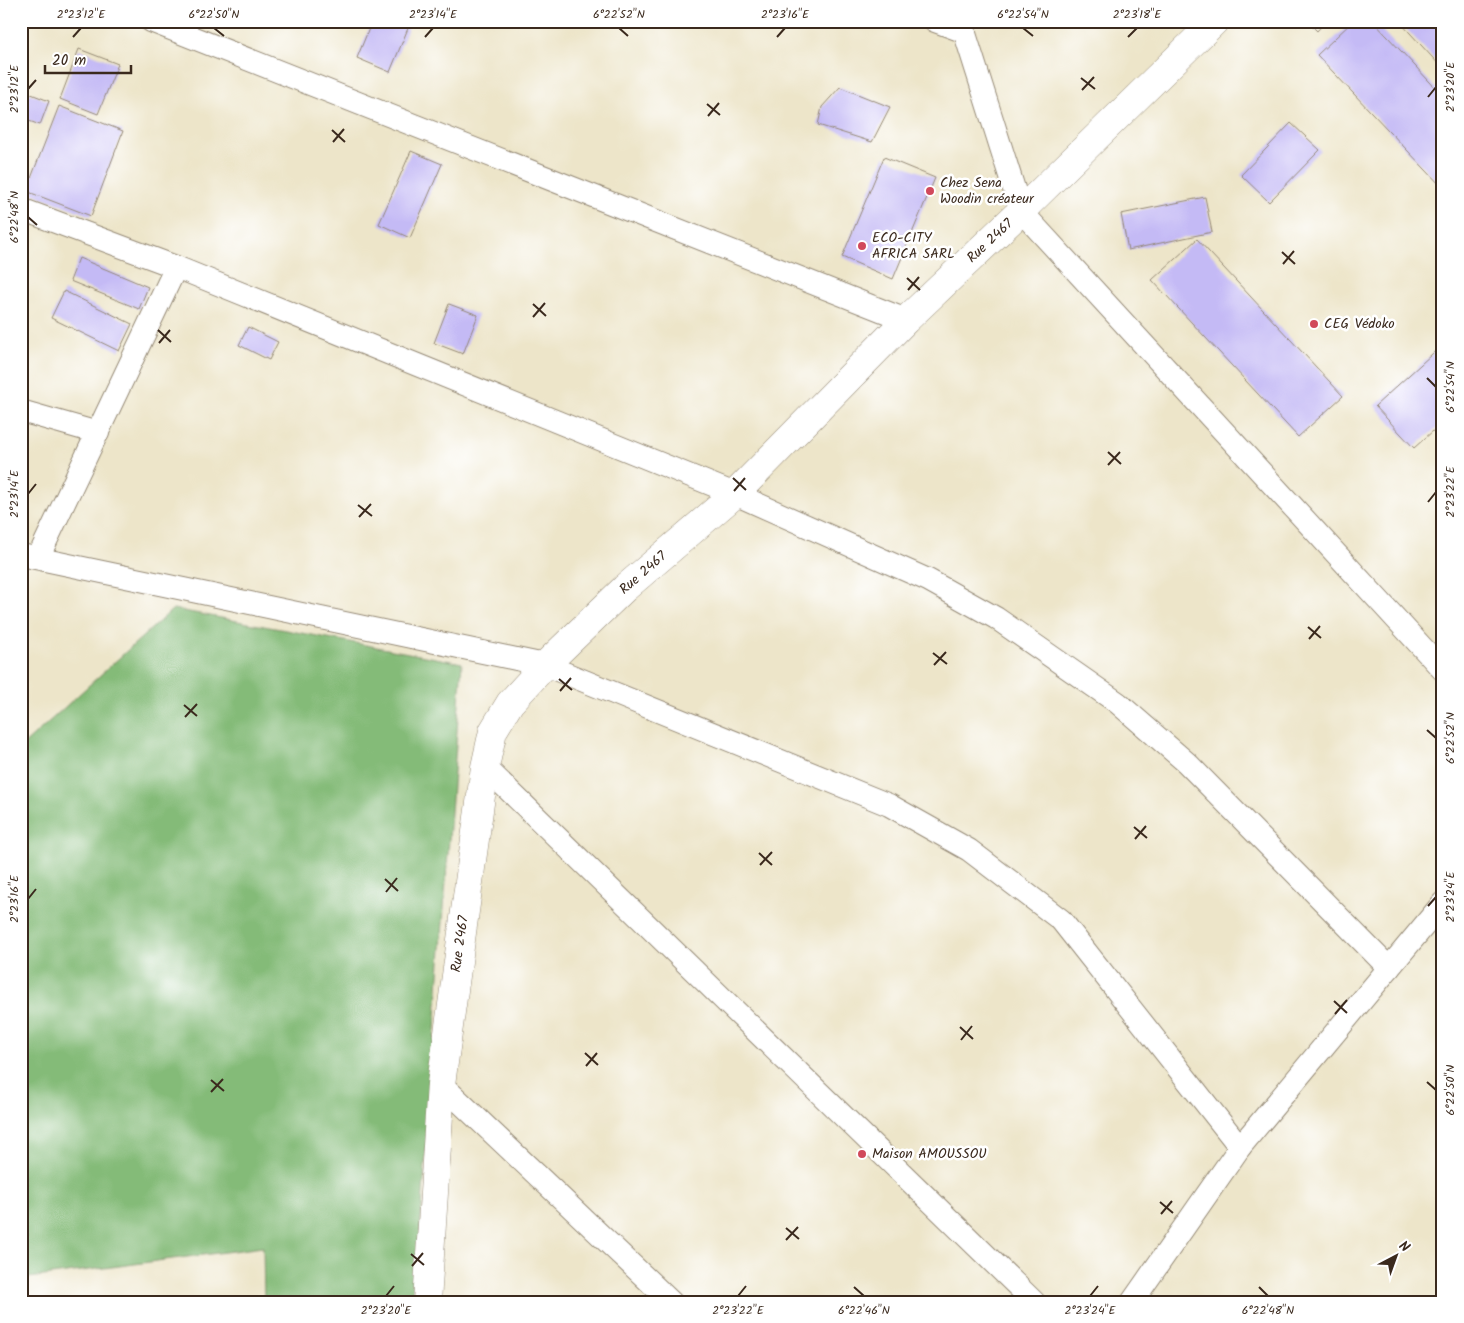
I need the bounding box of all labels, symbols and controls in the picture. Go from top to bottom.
text: 2°23'12"E [57,5,106,24]
text: 6°22'50"N [189,5,239,24]
text: 2°23'14"E [409,5,458,24]
text: 6°22'52"N [593,5,645,24]
text: 2°23'16"E [761,5,810,24]
text: 6°22'54"N [997,5,1049,24]
text: 2°23'18"E [1113,5,1162,24]
scale bar [45,42,131,74]
text: 20 m [52,49,86,73]
text: 2°23'20"E [1441,61,1460,112]
text: 2°23'12"E [5,64,24,113]
place label: Chez Sena Woodin créateur [940,172,1035,210]
marker: Chez Sena Woodin créateur [924,185,936,197]
text: 6°22'48"N [5,191,24,243]
street label: Rue 2467 [962,213,1019,268]
place label: ECO-CITY AFRICA SARL [872,227,955,265]
marker: ECO-CITY AFRICA SARL [856,240,868,252]
place label: CEG Védoko [1324,313,1395,335]
marker: CEG Védoko [1308,318,1320,330]
text: 6°22'54"N [1441,361,1460,413]
text: 2°23'22"E [1441,465,1460,518]
text: 2°23'14"E [5,469,24,518]
street label: Rue 2467 [614,546,672,600]
text: 6°22'52"N [1441,712,1460,764]
text: 2°23'24"E [1441,870,1460,923]
text: 2°23'16"E [5,874,24,923]
street label: Rue 2467 [445,914,475,974]
text: 6°22'50"N [1441,1065,1460,1115]
place label: Maison AMOUSSOU [872,1143,987,1165]
marker: Maison AMOUSSOU [856,1148,868,1160]
north arrow [1372,1230,1422,1280]
text: N [1393,1236,1415,1258]
text: 2°23'20"E [361,1301,412,1320]
text: 2°23'22"E [712,1301,765,1320]
text: 6°22'46"N [838,1301,890,1320]
text: 2°23'24"E [1064,1301,1117,1320]
text: 6°22'48"N [1242,1301,1294,1320]

